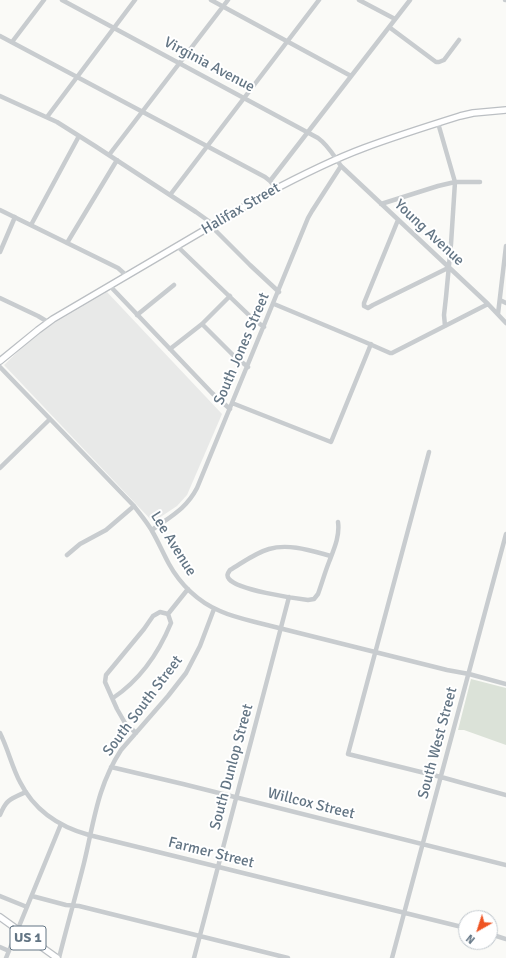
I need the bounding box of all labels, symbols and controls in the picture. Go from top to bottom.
street label: Virginia Avenue [161,34,257,96]
street label: Halifax Street [198,179,284,239]
street label: Young Avenue [390,196,468,270]
street label: South Jones Street [210,290,274,408]
street label: Lee Avenue [146,508,200,580]
street label: South South Street [99,652,187,760]
street label: South West Street [414,685,462,801]
street label: South Dunlop Street [207,702,257,832]
street label: Willcox Street [266,784,356,824]
street label: Farmer Street [166,834,256,872]
north arrow [458,910,498,950]
road number: US 1 [10,926,46,950]
text: N [464,931,478,946]

